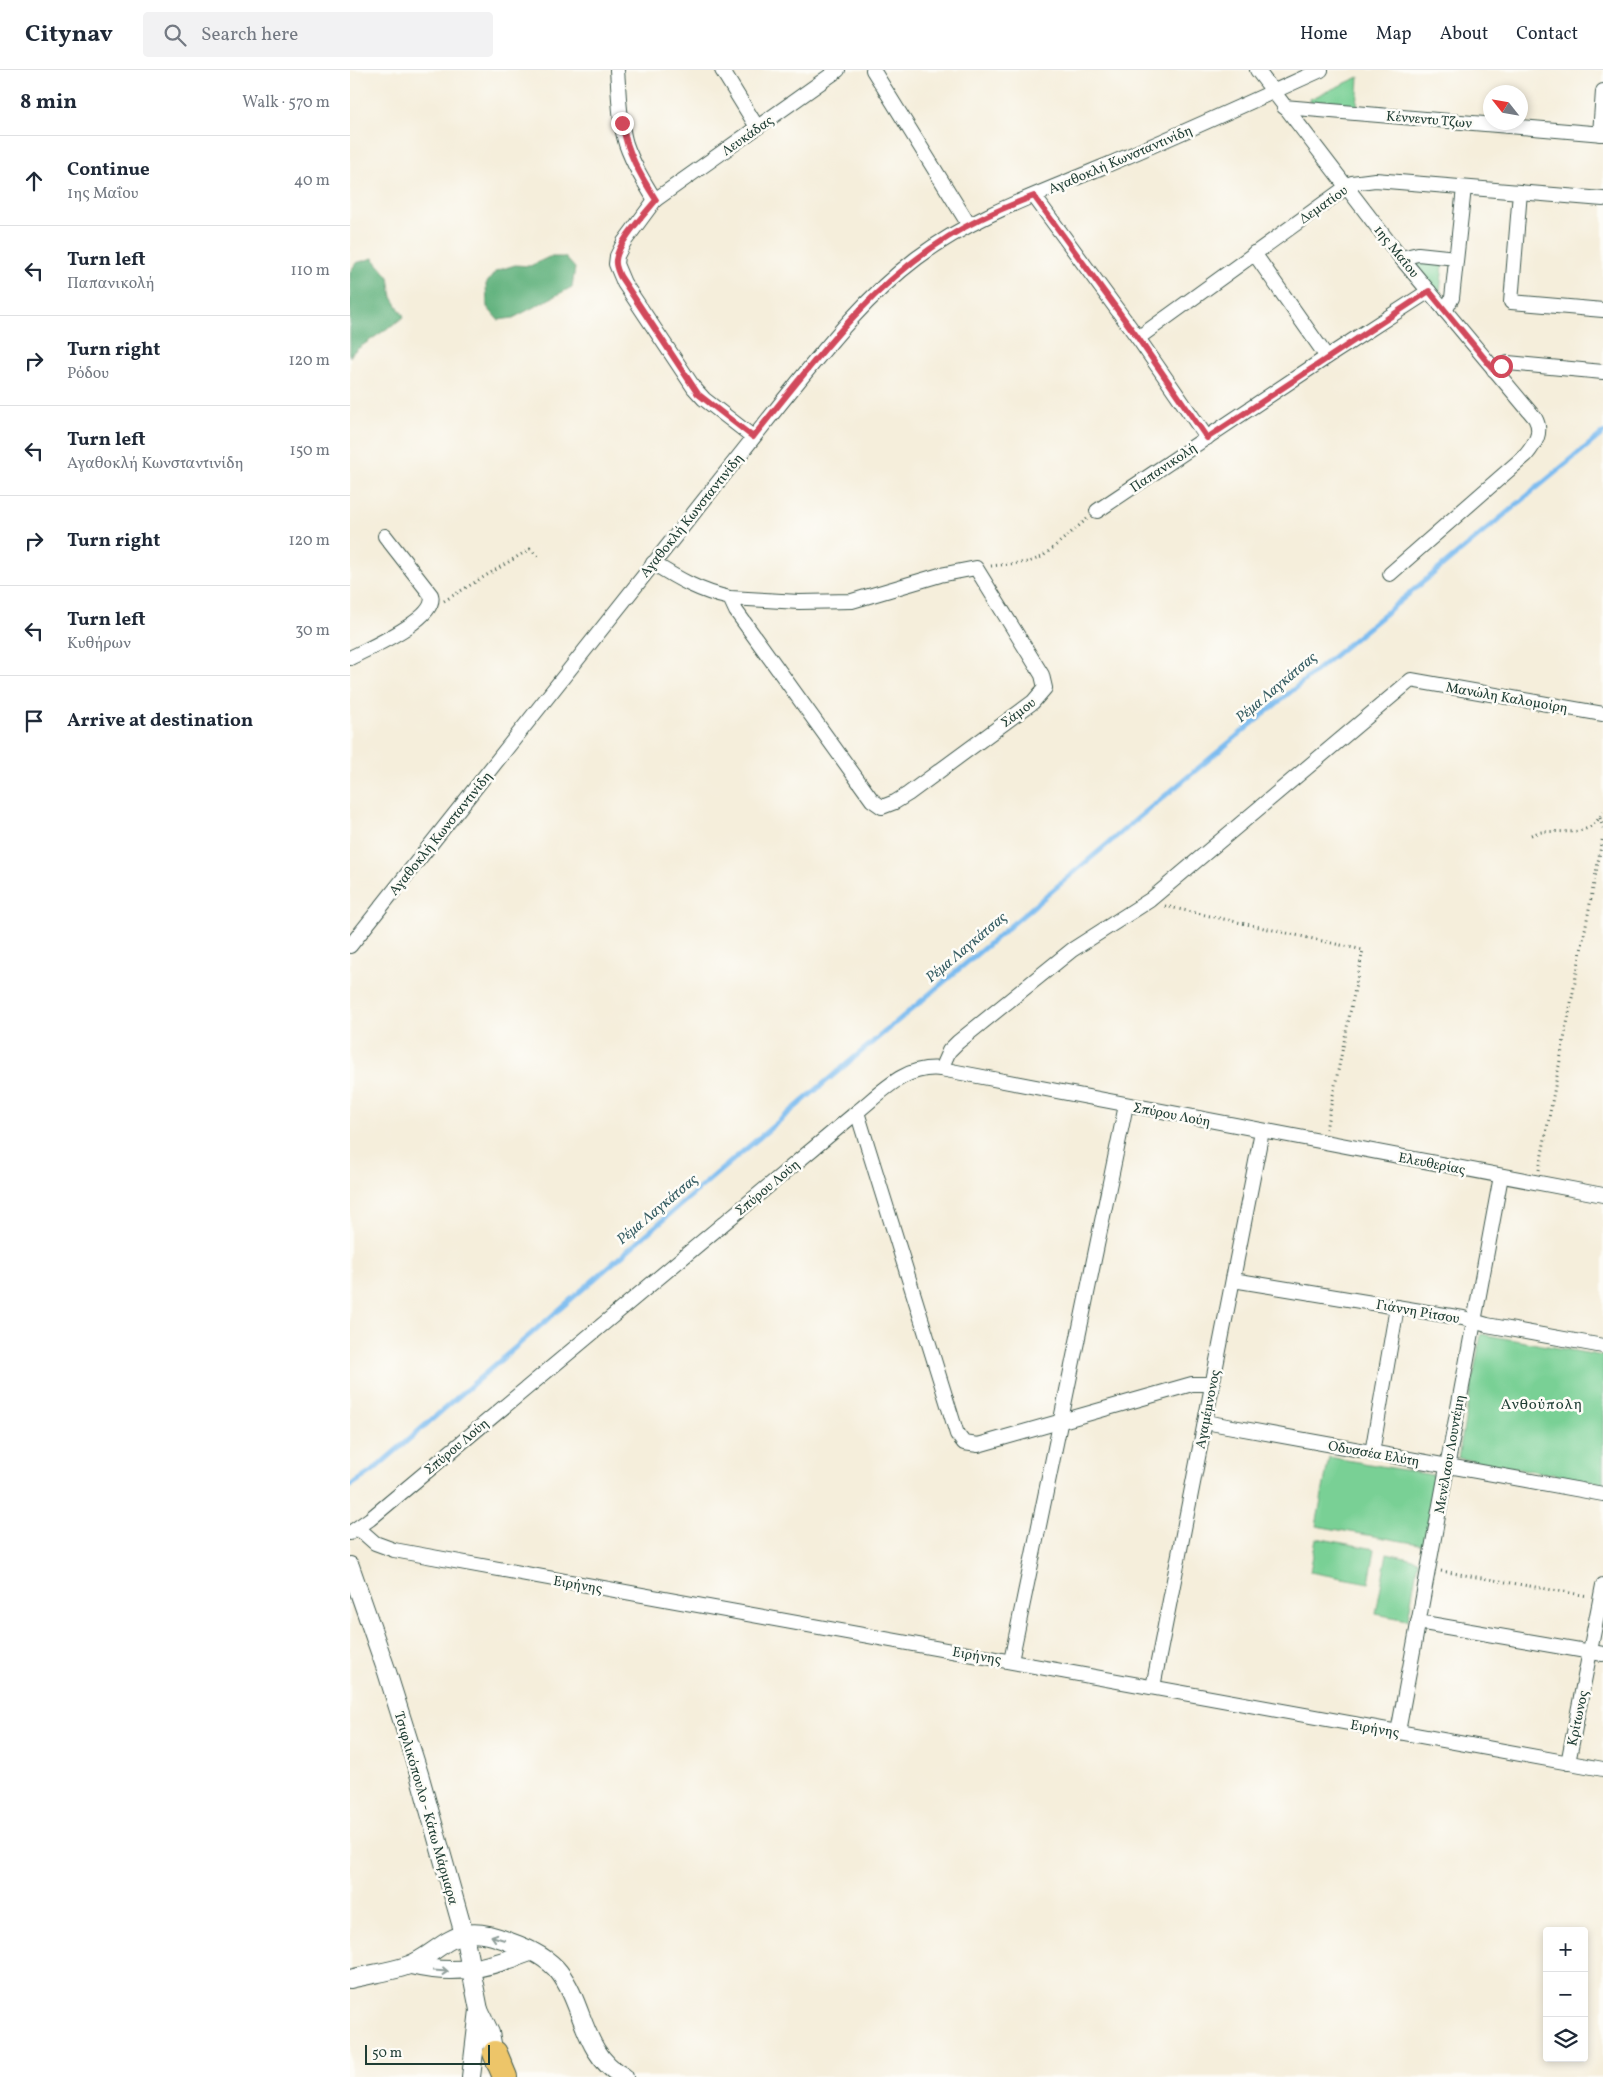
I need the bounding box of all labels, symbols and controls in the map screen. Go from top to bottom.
search box [143,12,493,57]
text: Citynav [25,18,113,52]
icon: search [161,21,189,49]
text: Search here [201,22,298,48]
text: Home [1300,22,1348,47]
text: Map [1376,22,1412,47]
text: About [1440,22,1488,47]
text: Contact [1516,22,1578,47]
north arrow [1483,85,1528,130]
text: 8 min [20,88,77,117]
text: Walk · 570 m [242,92,330,114]
street label: Κέννεντυ Τζων [1385,107,1473,134]
route end [611,112,634,135]
street label: Λευκάδας [718,112,777,161]
street label: Αγαθοκλή Κωνσταντινίδη [1046,121,1196,199]
text: Continue [67,157,150,183]
icon: ahead [20,167,48,195]
text: 40 m [294,170,330,192]
street label: Δεματίου [1296,181,1352,229]
text: 1ης Μαΐου [67,183,139,205]
street label: 1ης Μαΐου [1369,222,1423,282]
text: Turn left [67,247,146,273]
icon: left [20,257,48,285]
text: 110 m [291,260,330,282]
text: Παπανικολή [67,273,155,295]
text: Turn right [67,337,160,363]
icon: right [20,347,48,375]
text: 120 m [288,350,330,372]
route start [1490,355,1513,378]
text: Ρόδου [67,363,109,385]
text: Turn left [67,427,146,453]
icon: left [20,437,48,465]
street label: Παπανικολή [1127,439,1201,498]
text: 150 m [289,440,330,462]
street label: Αγαθοκλή Κωνσταντινίδη [636,450,748,582]
text: Αγαθοκλή Κωνσταντινίδη [67,453,244,475]
icon: right [20,527,48,555]
text: Turn right [67,528,160,554]
text: 120 m [288,530,330,552]
text: Turn left [67,607,146,633]
icon: left [20,617,48,645]
text: 30 m [295,620,330,642]
text: Κυθήρων [67,633,131,655]
water label: Ρέμα Λαγκάτσας [1232,648,1322,728]
street label: Μανώλη Καλομοίρη [1444,678,1569,719]
street label: Σάμου [997,694,1041,733]
icon: arrive [20,707,48,735]
text: Arrive at destination [67,708,253,734]
street label: Αγαθοκλή Κωνσταντινίδη [385,768,497,900]
water label: Ρέμα Λαγκάτσας [922,908,1012,988]
street label: Σπύρου Λούη [1131,1099,1212,1132]
street label: Ελευθερίας [1397,1149,1467,1180]
street label: Σπύρου Λούη [732,1156,804,1221]
water label: Ρέμα Λαγκάτσας [613,1170,703,1250]
street label: Γιάννη Ρίτσου [1374,1296,1461,1329]
street label: Αγαμέμνονoς [1191,1368,1225,1451]
street label: Μενέλαου Λουντέμη [1431,1393,1470,1515]
district label: Ανθούπολη [1501,1395,1583,1416]
street label: Σπύρου Λούη [421,1415,493,1480]
street label: Οδυσσέα Ελύτη [1326,1437,1421,1472]
street label: Ειρήνης [552,1572,604,1599]
street label: Ειρήνης [951,1643,1003,1670]
street label: Κρίτωνος [1563,1689,1594,1748]
street label: Τσιφλικόπουλο - Κάτω Μάρμαρα [389,1710,462,1908]
street label: Ειρήνης [1349,1716,1401,1743]
map controls [1543,1927,1588,2062]
button: + [1543,1927,1588,1972]
one-way arrow [490,1933,506,1943]
one-way arrow [433,1966,449,1975]
button: − [1543,1972,1588,2017]
button: layers [1543,2017,1588,2062]
scale bar [365,2042,490,2065]
text: 50 m [372,2044,402,2063]

